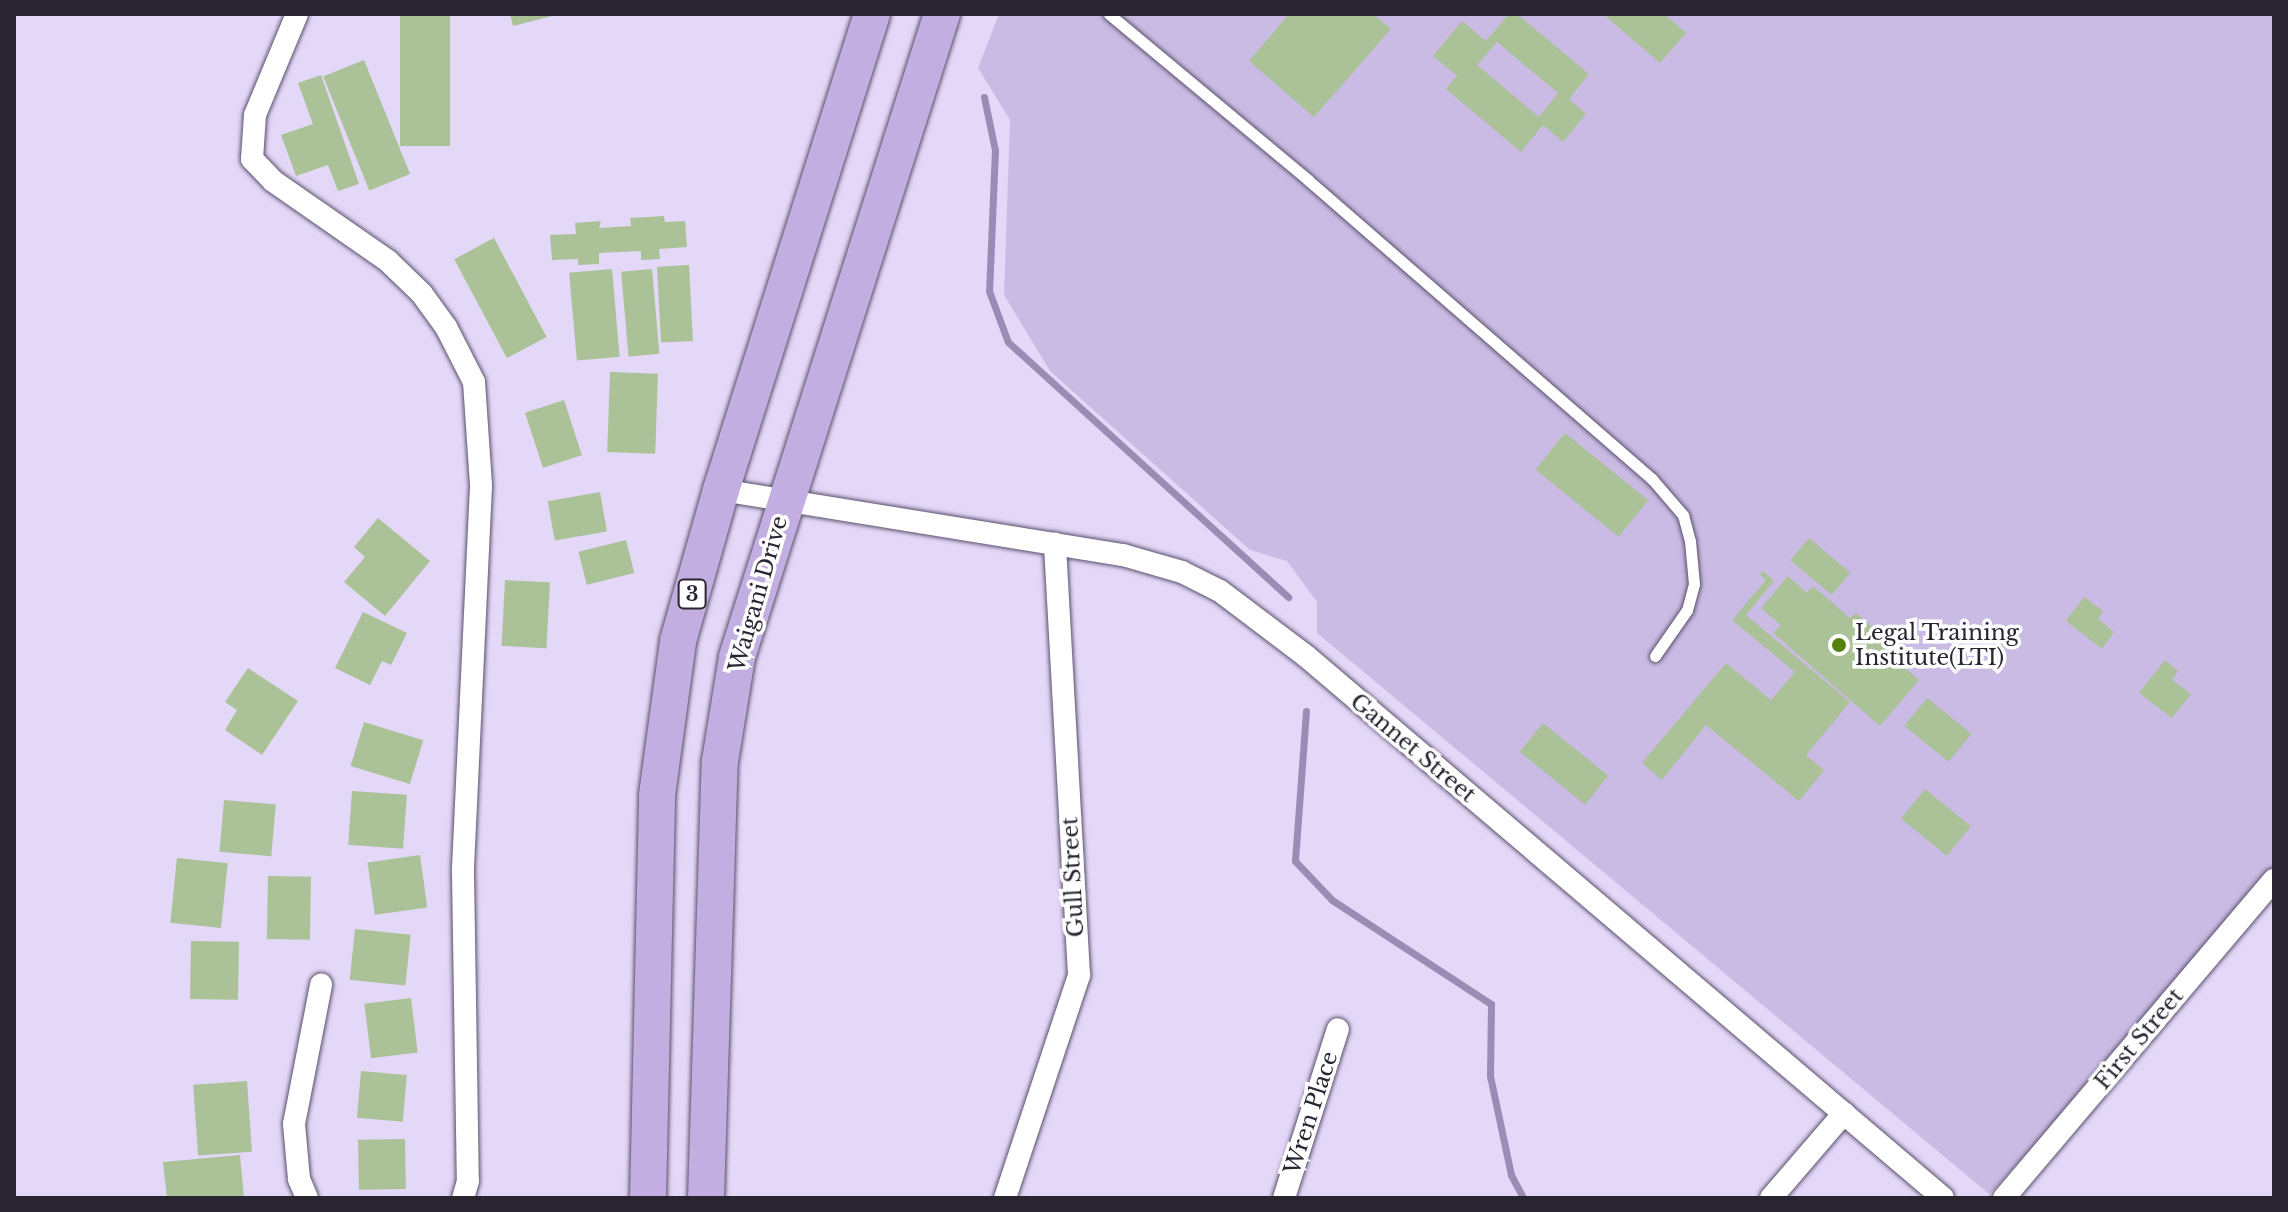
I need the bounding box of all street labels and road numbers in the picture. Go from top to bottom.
street label: Waigani Drive [723,513,793,675]
road number: 3 [676,578,708,610]
street label: Gannet Street [1345,688,1481,808]
street label: Gull Street [1057,816,1089,938]
street label: First Street [2089,983,2189,1095]
street label: Wren Place [1279,1048,1343,1178]

